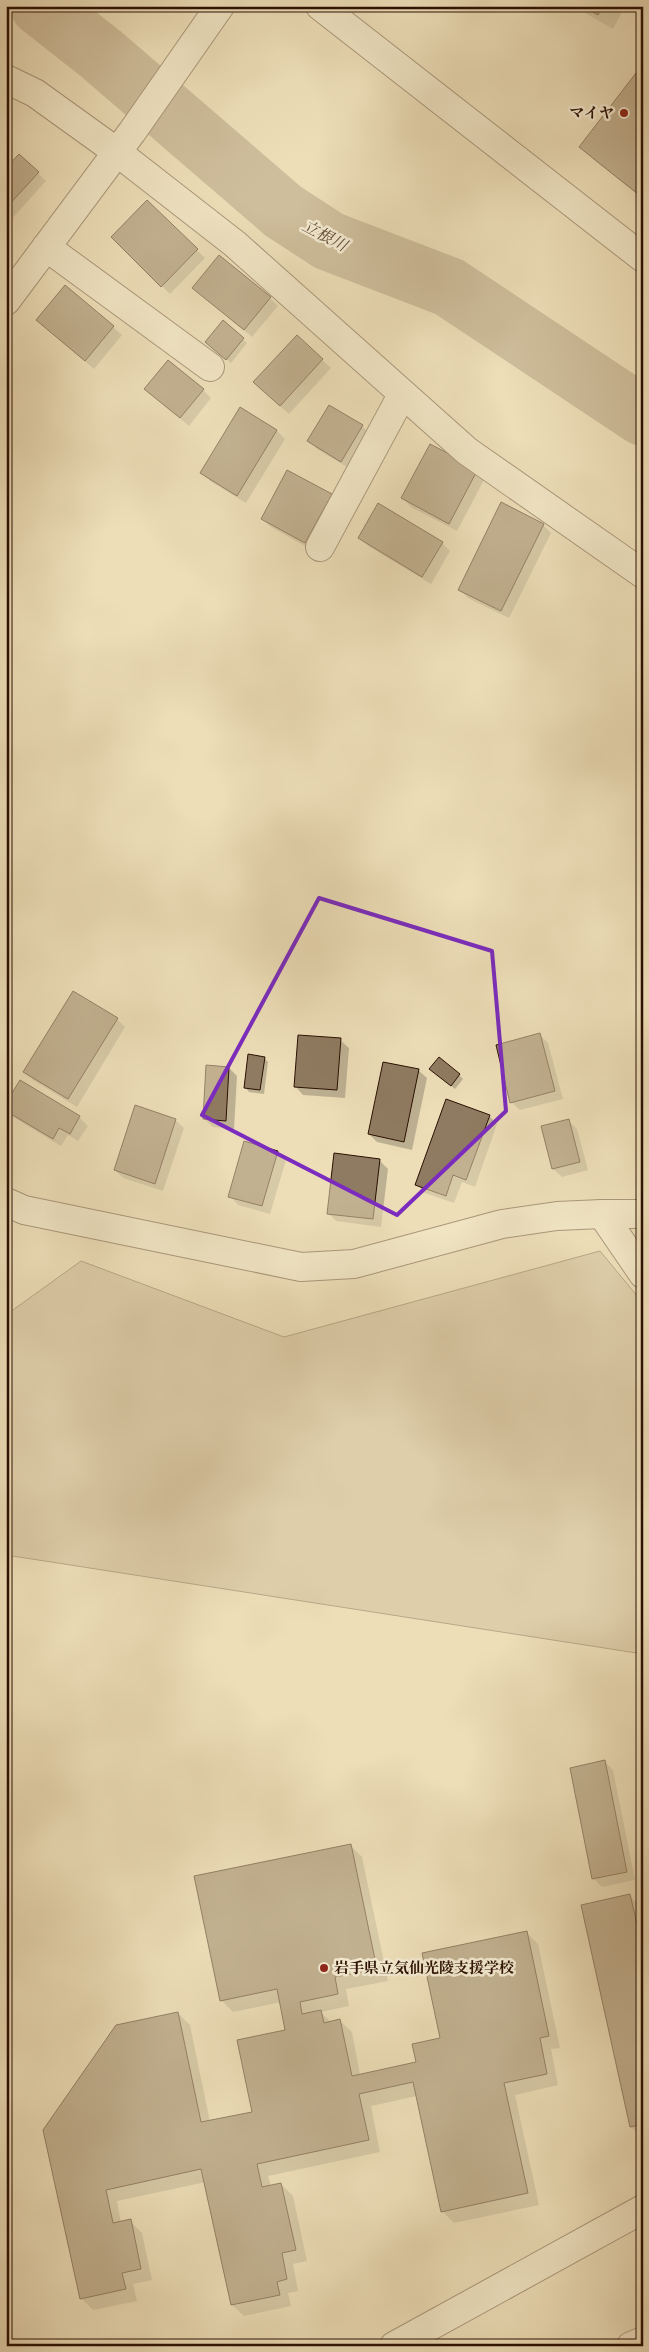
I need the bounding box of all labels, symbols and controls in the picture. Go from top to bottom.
place label: マイヤ [569,102,614,123]
marker: マイヤ [618,107,630,119]
water label: 立根川 [298,213,354,258]
place label: 岩手県立気仙光陵支援学校 [334,1957,514,1978]
marker: 岩手県立気仙光陵支援学校 [318,1962,330,1974]

